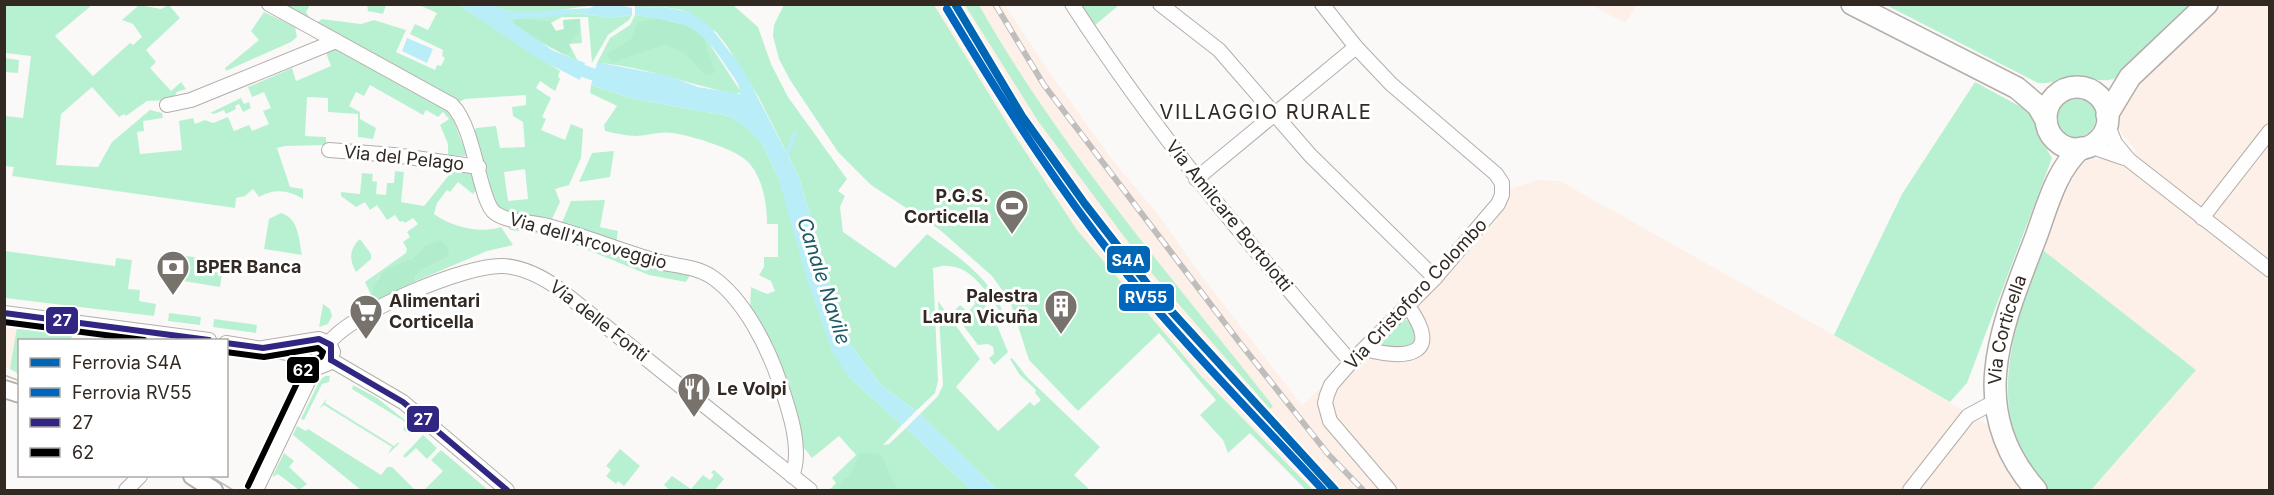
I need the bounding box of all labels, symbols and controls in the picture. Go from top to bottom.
district label: VILLAGGIO RURALE [1160,100,1372,124]
street label: Via Amilcare Bortolotti [1162,136,1297,296]
street label: Via del Pelago [343,141,465,174]
place label: P.G.S. Corticella [904,185,989,227]
sports icon: P.G.S. Corticella [994,188,1030,235]
street label: Via dell'Arcoveggio [507,208,670,273]
water label: Canale Navile [792,214,856,348]
street label: Via Cristoforo Colombo [1340,214,1491,373]
line badge: S4A [1106,245,1151,274]
bank icon: BPER Banca [155,249,191,296]
text: S4A [1111,250,1145,270]
place label: BPER Banca [196,256,301,277]
street label: Via Corticella [1984,272,2031,385]
street label: Via delle Fonti [546,276,653,366]
line badge: RV55 [1118,283,1175,312]
place label: Palestra Laura Vicuña [923,285,1038,327]
text: RV55 [1125,287,1167,307]
building icon: Palestra Laura Vicuña [1043,288,1079,335]
place label: Alimentari Corticella [389,290,480,332]
supermarket icon: Alimentari Corticella [348,293,384,340]
line badge: 27 [45,306,79,335]
text: 27 [52,310,72,330]
legend [18,339,228,477]
text: Ferrovia S4A [72,352,182,373]
line badge: 62 [286,356,320,384]
text: 62 [293,360,313,380]
restaurant icon: Le Volpi [676,371,712,418]
place label: Le Volpi [717,378,787,399]
text: Ferrovia RV55 [72,382,192,403]
line badge: 27 [406,405,440,433]
text: 27 [413,409,433,429]
text: 27 [72,412,93,433]
text: 62 [72,442,94,463]

